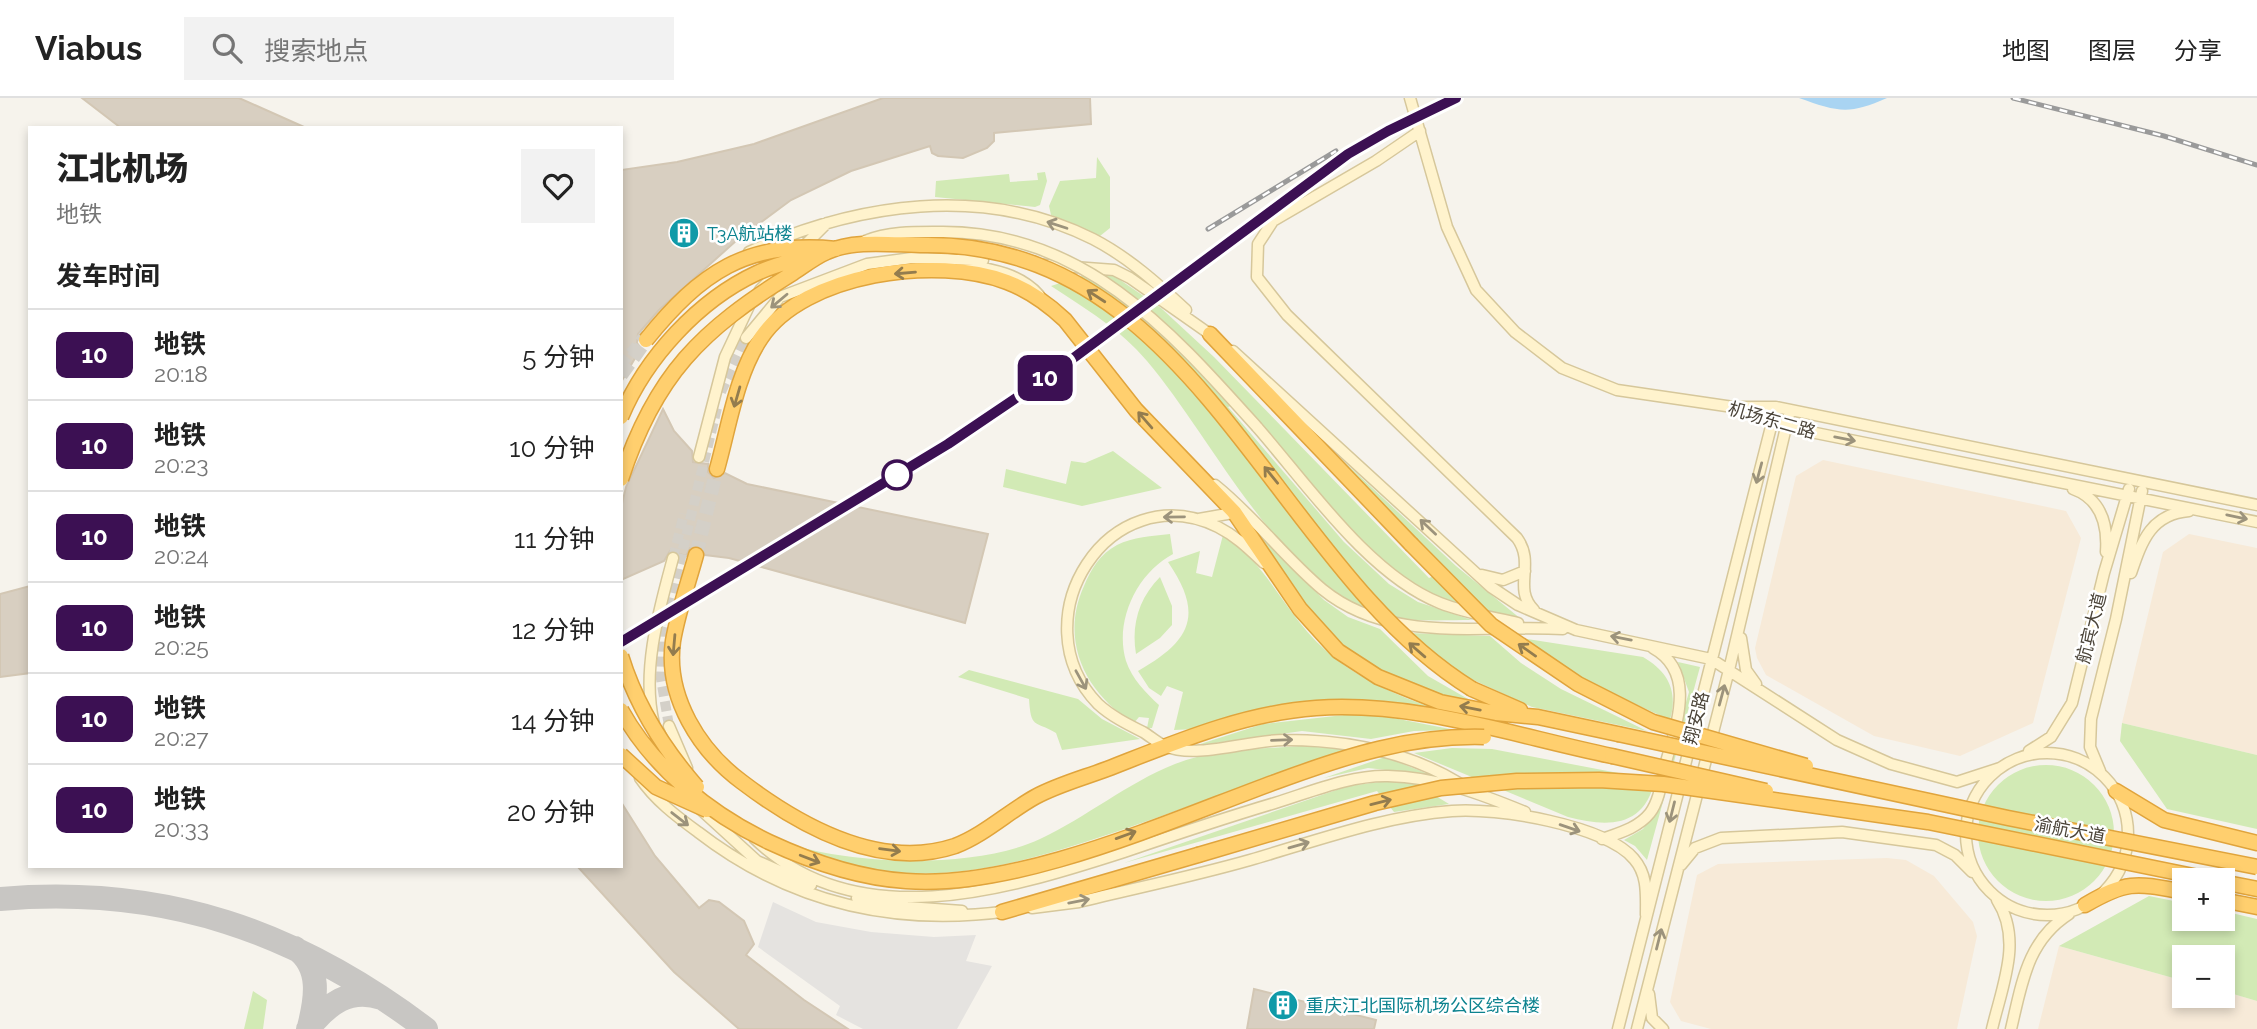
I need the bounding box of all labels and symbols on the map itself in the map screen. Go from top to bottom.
building icon: T3A航站楼 [667,216,701,250]
one-way arrow [1046,217,1068,230]
place label: T3A航站楼 [707,223,793,244]
one-way arrow [894,266,917,279]
one-way arrow [1087,288,1107,302]
one-way arrow [771,294,789,309]
line badge: 10 [1014,355,1076,401]
one-way arrow [730,386,743,408]
street label: 机场东二路 [1726,398,1818,442]
one-way arrow [1137,411,1153,429]
one-way arrow [1833,433,1856,446]
unlabelled marker [882,460,912,490]
one-way arrow [1752,461,1765,484]
one-way arrow [1264,467,1279,485]
one-way arrow [1163,510,1186,524]
one-way arrow [2225,511,2248,525]
one-way arrow [1420,519,1437,536]
street label: 航宾大道 [2072,591,2110,665]
one-way arrow [1610,631,1633,644]
one-way arrow [667,633,680,656]
one-way arrow [1408,642,1426,658]
one-way arrow [1518,643,1537,657]
one-way arrow [1074,669,1088,689]
one-way arrow [1717,684,1730,706]
street label: 翔安路 [1679,689,1713,747]
one-way arrow [1459,701,1482,714]
one-way arrow [1270,734,1293,747]
one-way arrow [1369,794,1392,808]
one-way arrow [1665,800,1678,823]
one-way arrow [671,812,689,827]
street label: 渝航大道 [2033,813,2107,847]
one-way arrow [1558,823,1580,835]
one-way arrow [1115,828,1137,840]
one-way arrow [1288,838,1310,851]
one-way arrow [878,844,901,857]
one-way arrow [799,853,821,866]
one-way arrow [1067,894,1090,908]
one-way arrow [1653,928,1666,951]
building icon: 重庆江北国际机场公区综合楼 [1266,988,1300,1022]
place label: 重庆江北国际机场公区综合楼 [1306,995,1540,1016]

